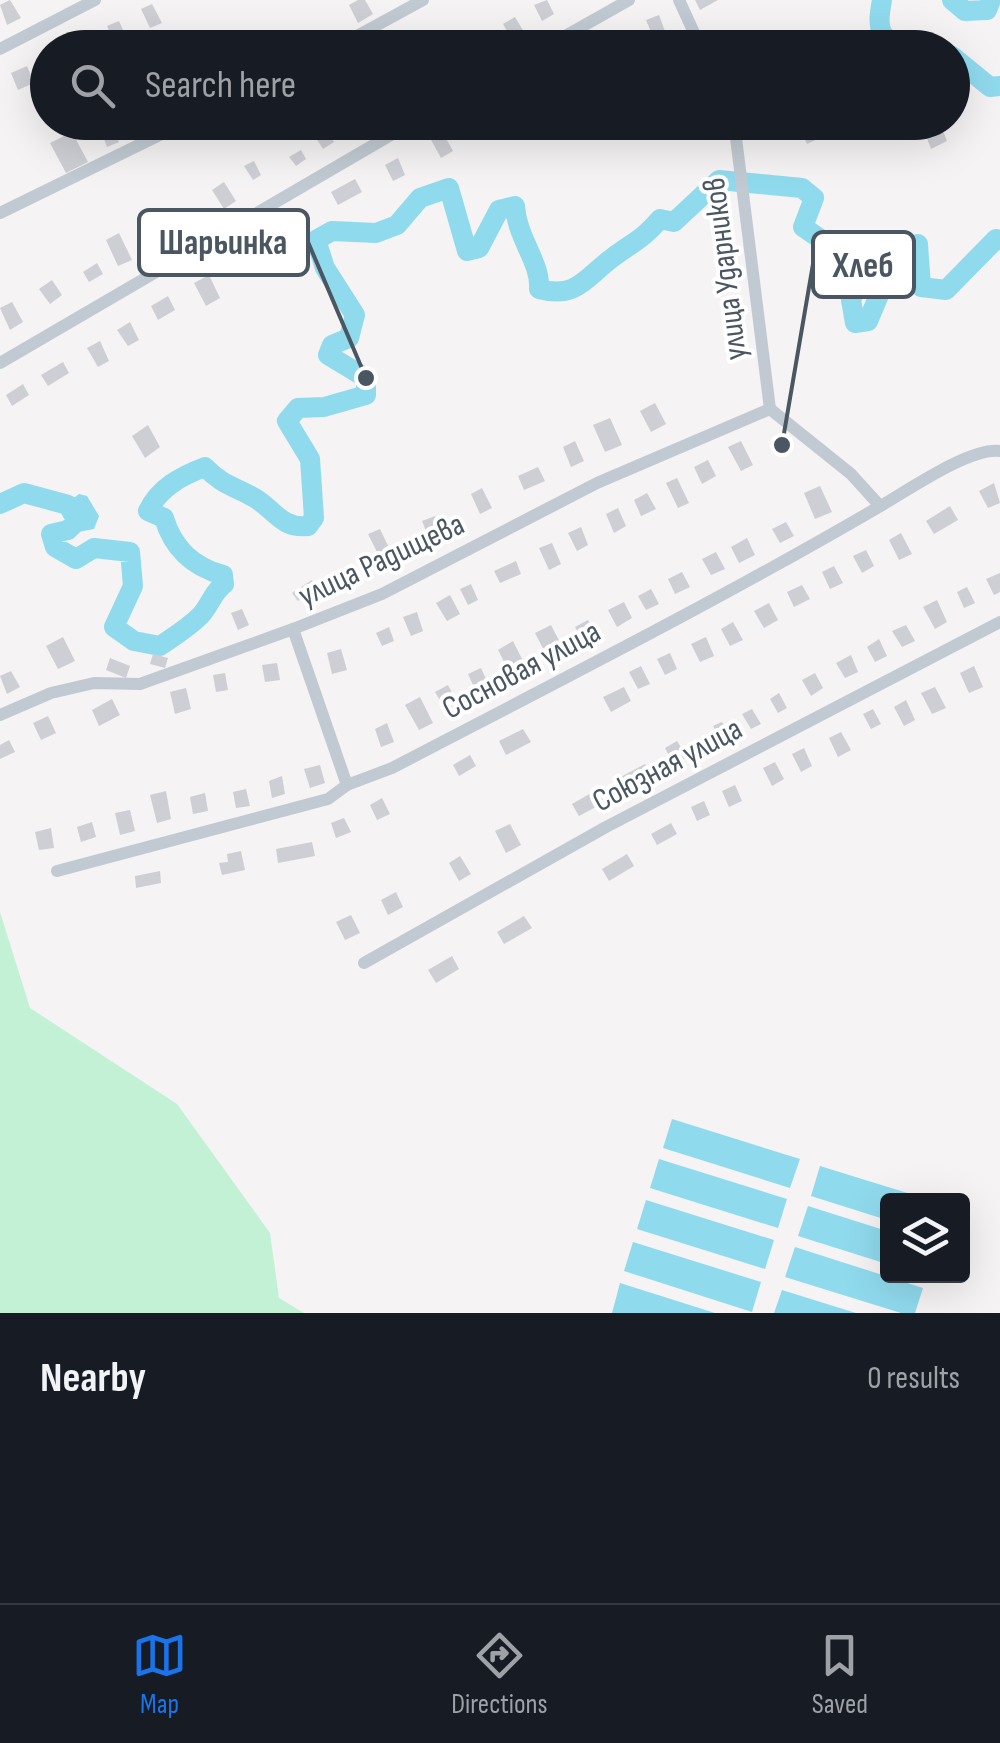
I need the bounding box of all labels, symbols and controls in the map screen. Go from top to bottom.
search box [30,30,970,140]
icon: search [65,58,120,113]
text: Search here [145,63,296,108]
street label: улица Ударников [695,175,756,362]
callout: Шарьинка [139,210,308,275]
text: Шарьинка [159,222,287,265]
callout: Хлеб [813,232,914,297]
text: Хлеб [832,245,893,288]
street label: улица Радищева [293,505,471,616]
street label: Сосновая улица [436,612,607,728]
street label: Союзная улица [586,710,749,821]
map controls [880,1193,970,1283]
button: layers [880,1193,970,1283]
text: Nearby [40,1353,146,1404]
text: 0 results [867,1359,960,1398]
tab: Map [132,1628,187,1721]
tab: Directions [451,1628,548,1721]
tab: Saved [812,1628,868,1721]

